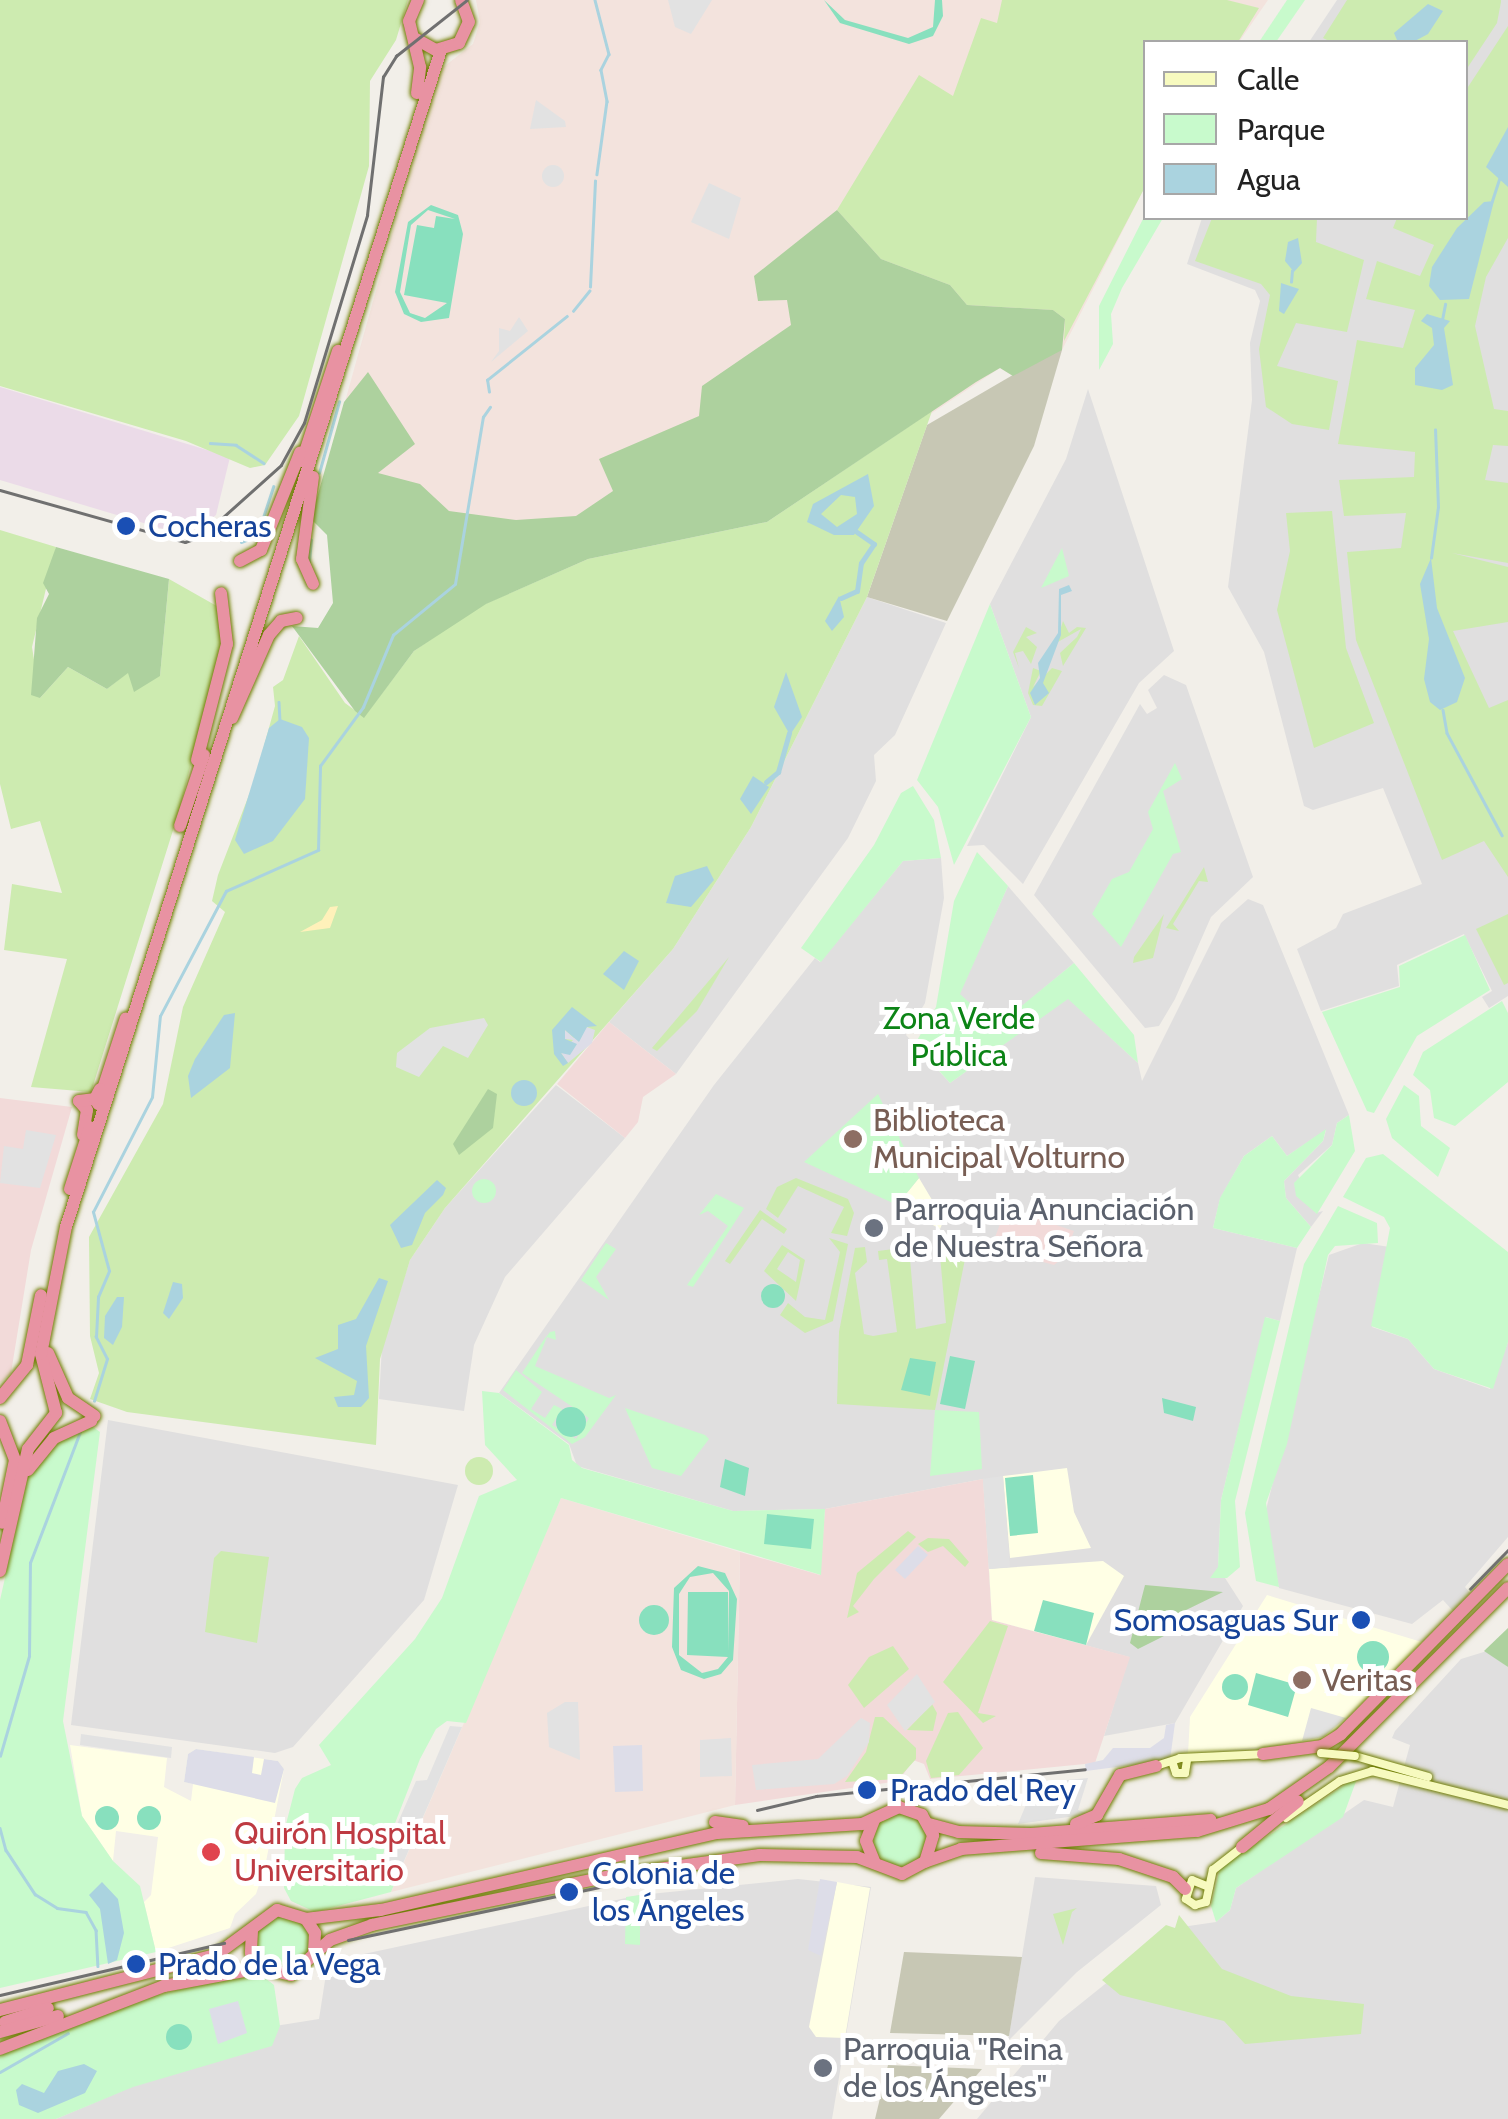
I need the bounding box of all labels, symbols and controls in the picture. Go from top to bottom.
legend [1143,40,1468,220]
text: Calle [1237,61,1299,98]
text: Parque [1237,111,1325,148]
text: Agua [1237,161,1300,198]
place label: Cocheras [148,507,272,545]
marker: Cocheras [113,513,139,539]
park label: Zona Verde Pública [883,1000,1035,1075]
place label: Biblioteca Municipal Volturno [873,1102,1125,1177]
marker: Biblioteca Municipal Volturno [842,1128,864,1150]
place label: Parroquia Anunciación de Nuestra Señora [894,1191,1194,1266]
marker: Parroquia Anunciación de Nuestra Señora [863,1217,885,1239]
place label: Somosaguas Sur [1114,1601,1338,1639]
marker: Somosaguas Sur [1348,1607,1374,1633]
place label: Veritas [1322,1661,1412,1699]
marker: Veritas [1291,1669,1313,1691]
place label: Prado del Rey [890,1771,1076,1809]
marker: Prado del Rey [854,1777,880,1803]
place label: Quirón Hospital Universitario [234,1815,446,1890]
marker: Quirón Hospital Universitario [198,1839,224,1865]
place label: Colonia de los Ángeles [592,1855,744,1930]
marker: Colonia de los Ángeles [556,1879,582,1905]
place label: Prado de la Vega [158,1945,381,1983]
marker: Prado de la Vega [123,1951,149,1977]
place label: Parroquia "Reina de los Ángeles" [843,2031,1063,2106]
marker: Parroquia "Reina de los Ángeles" [812,2057,834,2079]

